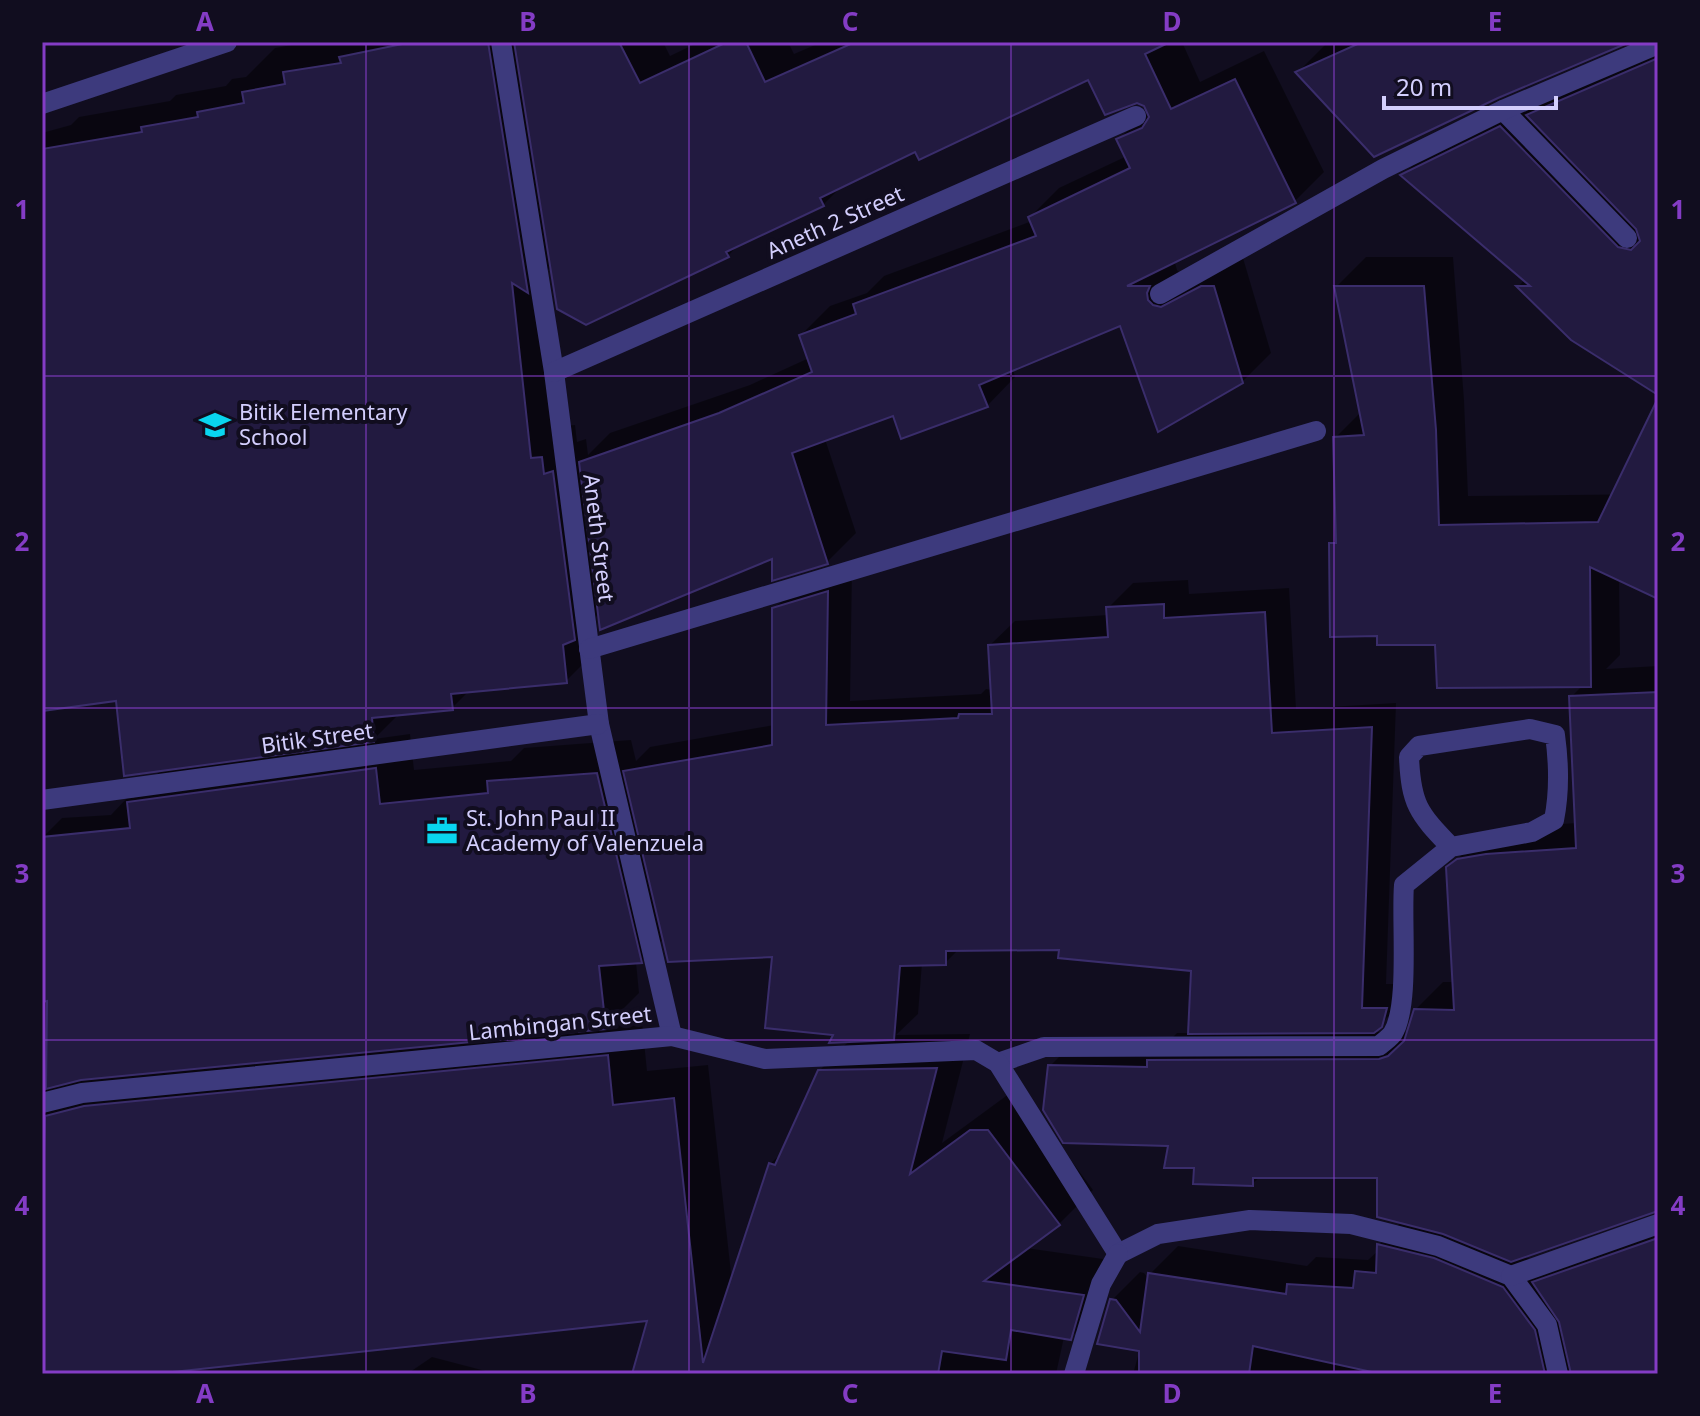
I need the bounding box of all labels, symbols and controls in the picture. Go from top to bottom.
text: A [196,3,214,39]
text: B [519,3,537,39]
text: C [842,3,858,39]
text: D [1162,3,1182,39]
text: E [1488,3,1502,39]
scale bar [1384,60,1556,110]
text: 20 m [1396,70,1452,103]
street label: Aneth 2 Street [761,177,908,265]
text: 1 [15,191,29,227]
text: 1 [1671,191,1685,227]
place label: Bitik Elementary School [239,396,408,451]
school or university icon: Bitik Elementary School [198,408,232,442]
street label: Aneth Street [577,472,623,604]
text: 2 [15,523,30,559]
text: 2 [1671,523,1686,559]
street label: Bitik Street [259,714,375,760]
place label: St. John Paul II Academy of Valenzuela [466,802,704,857]
office icon: St. John Paul II Academy of Valenzuela [425,814,459,848]
text: 3 [15,855,29,891]
text: 3 [1671,855,1685,891]
street label: Lambingan Street [467,997,653,1047]
text: 4 [15,1187,30,1223]
text: 4 [1671,1187,1686,1223]
text: A [196,1375,214,1411]
text: B [519,1375,537,1411]
text: C [842,1375,858,1411]
text: D [1162,1375,1182,1411]
text: E [1488,1375,1502,1411]

